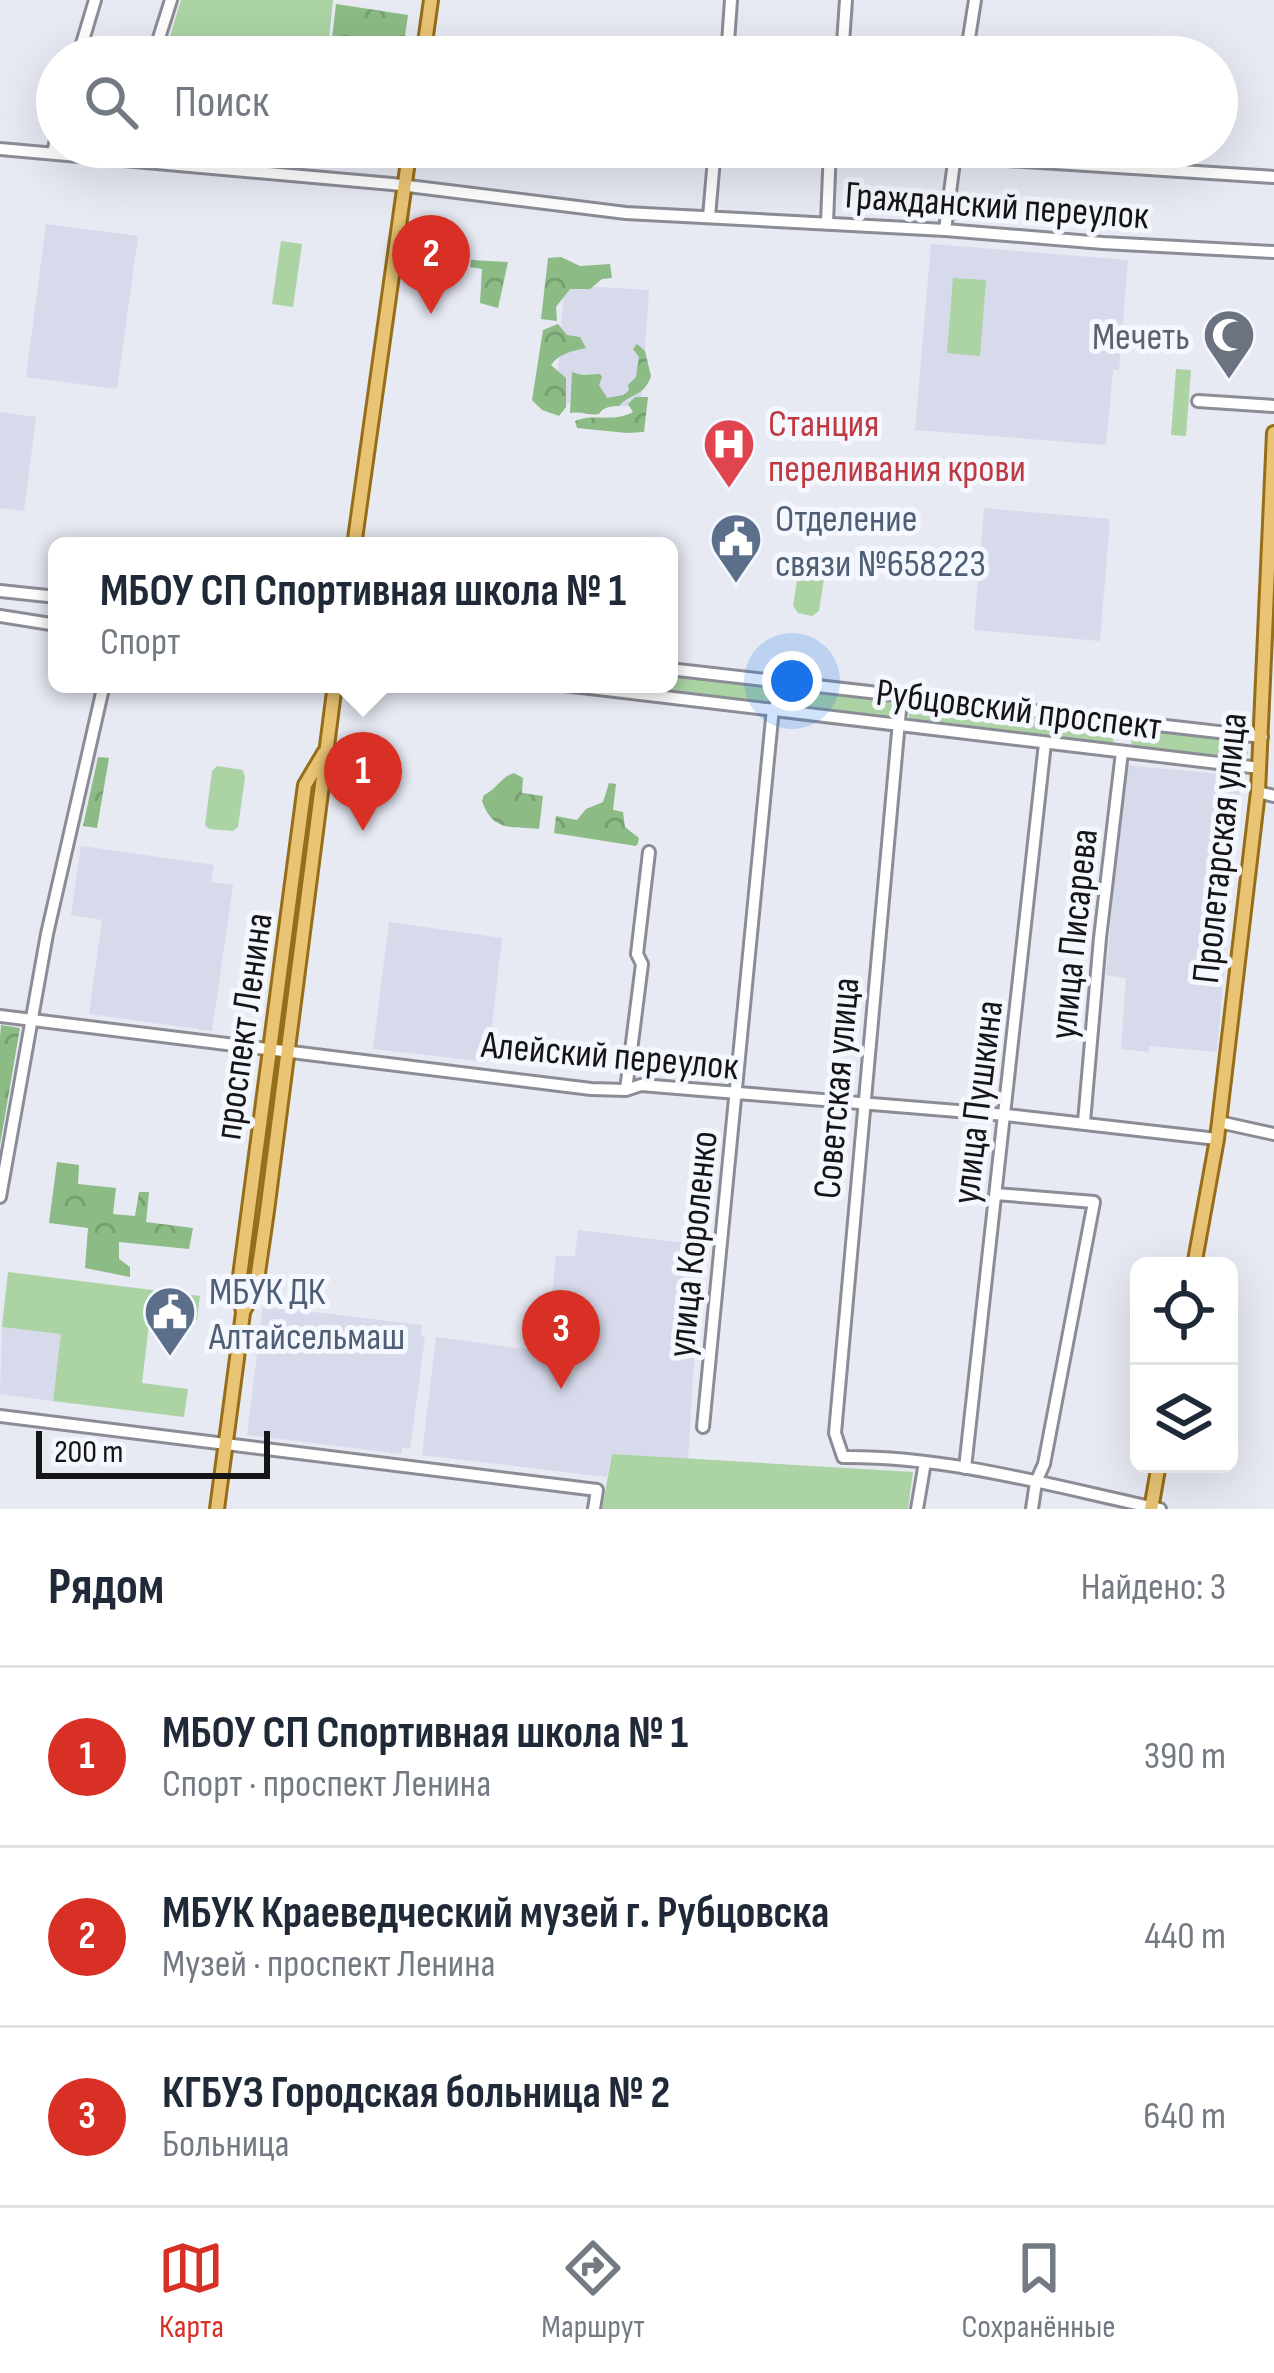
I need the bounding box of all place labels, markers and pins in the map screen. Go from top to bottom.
pin: 2 [392,215,470,314]
mosque icon: Мечеть [1201,307,1257,381]
place label: Мечеть [1092,314,1190,361]
place label: Станция переливания крови [768,401,1026,493]
hospital icon: Станция переливания крови [701,416,757,490]
place label: Отделение связи №658223 [775,496,986,588]
public building icon: Отделение связи №658223 [708,511,764,585]
pin: 1 [324,732,402,831]
place label: МБУК ДК Алтайсельмаш [208,1269,405,1361]
public building icon: МБУК ДК Алтайсельмаш [142,1284,198,1358]
pin: 3 [522,1290,600,1389]

